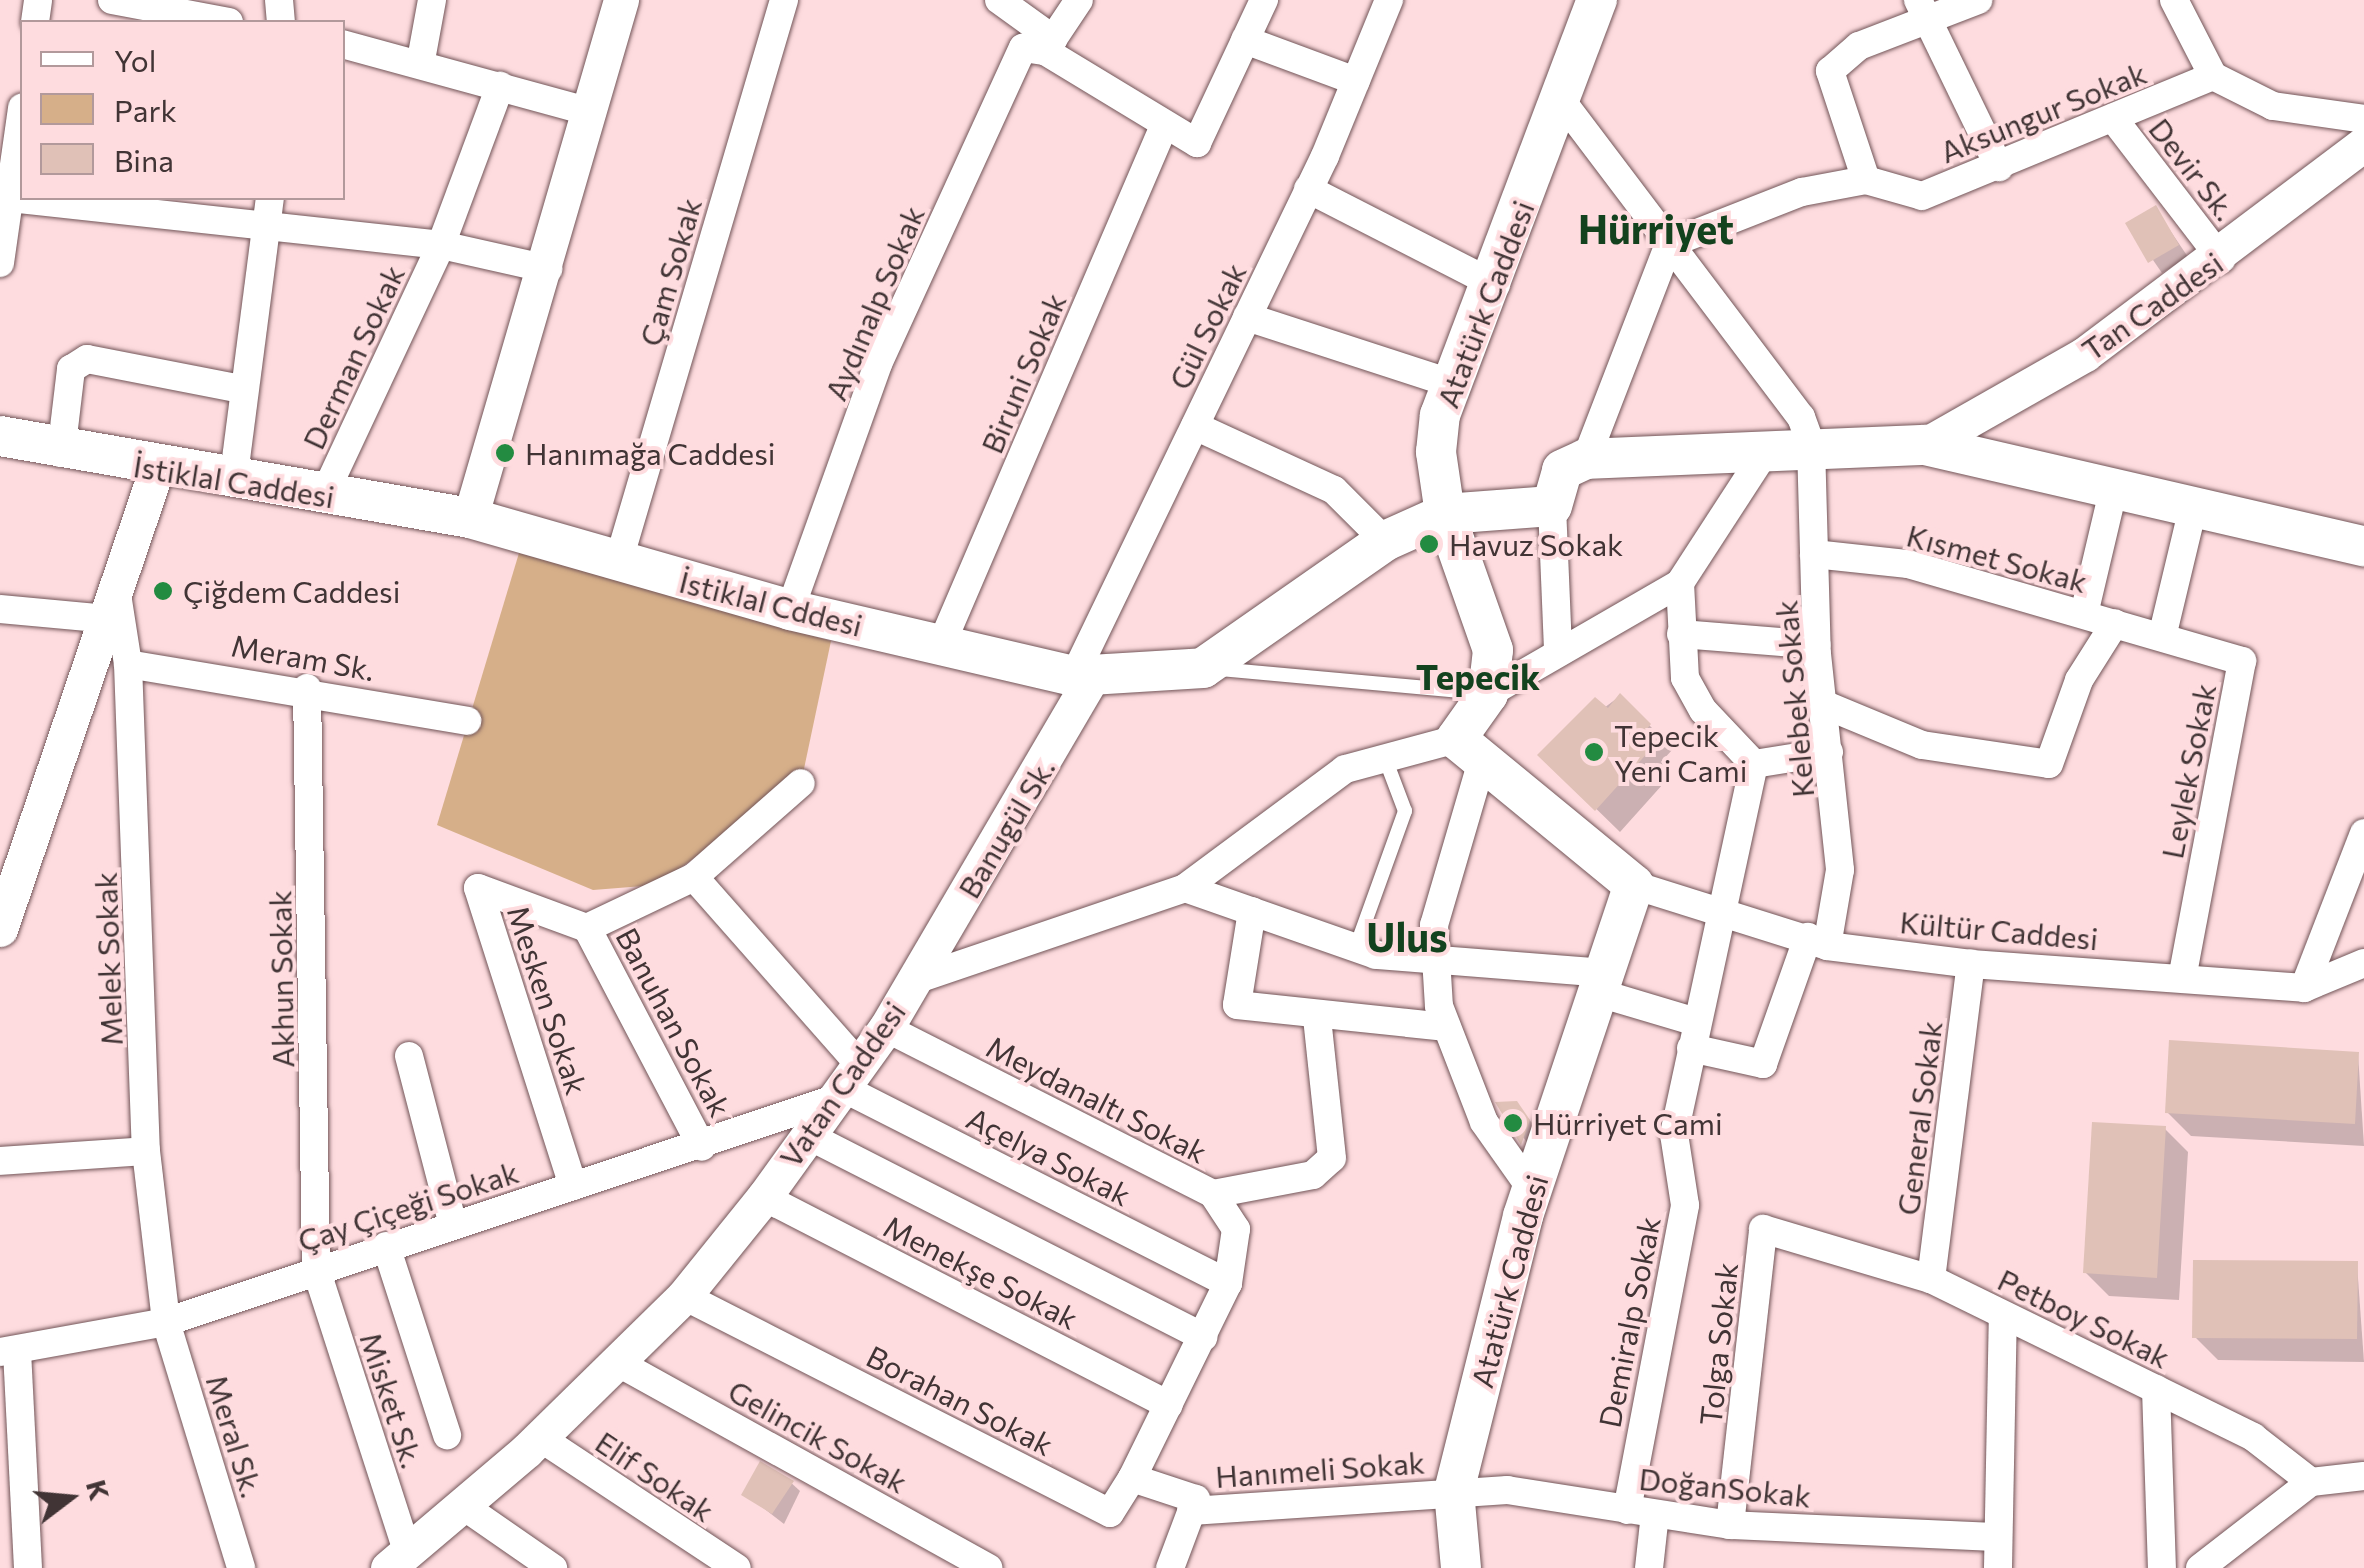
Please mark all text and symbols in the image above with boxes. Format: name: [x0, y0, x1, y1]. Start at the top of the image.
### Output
legend: [20, 20, 345, 200]
text: Yol: [114, 41, 156, 78]
street label: Aksungur Sokak: [1935, 54, 2151, 170]
text: Park: [114, 91, 177, 128]
street label: Devir Sk.: [2142, 111, 2244, 227]
text: Bina: [114, 141, 174, 178]
street label: Çam Sokak: [632, 194, 708, 350]
street label: Atatürk Caddesi: [1429, 196, 1541, 412]
street label: Aydınalp Sokak: [817, 200, 931, 406]
district label: Hürriyet: [1578, 204, 1734, 252]
street label: Tan Caddesi: [2075, 244, 2229, 368]
street label: Gül Sokak: [1161, 257, 1253, 395]
street label: Derman Sokak: [295, 259, 411, 455]
street label: Biruni Sokak: [973, 288, 1073, 458]
place label: Hanımağa Caddesi: [525, 435, 775, 471]
marker: Hanımağa Caddesi: [494, 442, 516, 464]
street label: İstiklal Caddesi: [131, 447, 337, 515]
street label: Kısmet Sokak: [1903, 517, 2091, 599]
place label: Havuz Sokak: [1449, 526, 1623, 562]
marker: Havuz Sokak: [1418, 533, 1440, 555]
street label: İstiklal Cddesi: [676, 563, 866, 643]
place label: Çiğdem Caddesi: [183, 573, 400, 609]
marker: Çiğdem Caddesi: [152, 580, 174, 602]
street label: Kelebek Sokak: [1767, 599, 1821, 799]
street label: Meram Sk.: [229, 627, 377, 687]
district label: Tepecik: [1416, 655, 1540, 697]
street label: Leylek Sokak: [2153, 681, 2223, 861]
place label: Tepecik Yeni Cami: [1614, 717, 1747, 788]
marker: Tepecik Yeni Cami: [1583, 741, 1605, 763]
street label: Banugül Sk.: [950, 752, 1062, 904]
street label: Melek Sokak: [87, 872, 129, 1046]
street label: Akhun Sokak: [261, 890, 301, 1068]
street label: Mesken Sokak: [501, 901, 595, 1099]
street label: Kültür Caddesi: [1898, 903, 2100, 957]
district label: Ulus: [1366, 912, 1448, 960]
street label: Banuhan Sokak: [609, 921, 739, 1123]
street label: Vatan Caddesi: [772, 994, 912, 1174]
street label: General Sokak: [1889, 1019, 1949, 1217]
street label: Meydanaltı Sokak: [981, 1028, 1213, 1170]
street label: Açelya Sokak: [961, 1099, 1137, 1213]
place label: Hürriyet Cami: [1533, 1105, 1723, 1141]
marker: Hürriyet Cami: [1502, 1112, 1524, 1134]
street label: Çay Çiçeği Sokak: [293, 1153, 523, 1259]
street label: Atatürk Caddesi: [1463, 1171, 1555, 1391]
street label: Menekşe Sokak: [878, 1208, 1084, 1336]
street label: Demiralp Sokak: [1591, 1214, 1667, 1430]
street label: Tolga Sokak: [1692, 1261, 1744, 1427]
street label: Petboy Sokak: [1992, 1261, 2176, 1375]
street label: Misket Sk.: [353, 1328, 431, 1472]
street label: Borahan Sokak: [861, 1338, 1059, 1462]
street label: Meral Sk.: [199, 1370, 271, 1502]
street label: Gelincik Sokak: [722, 1372, 914, 1500]
street label: Elif Sokak: [589, 1423, 721, 1529]
street label: Hanımeli Sokak: [1214, 1444, 1426, 1494]
north arrow: [20, 1448, 120, 1548]
street label: DoğanSokak: [1637, 1460, 1813, 1514]
text: K: [80, 1476, 118, 1504]

